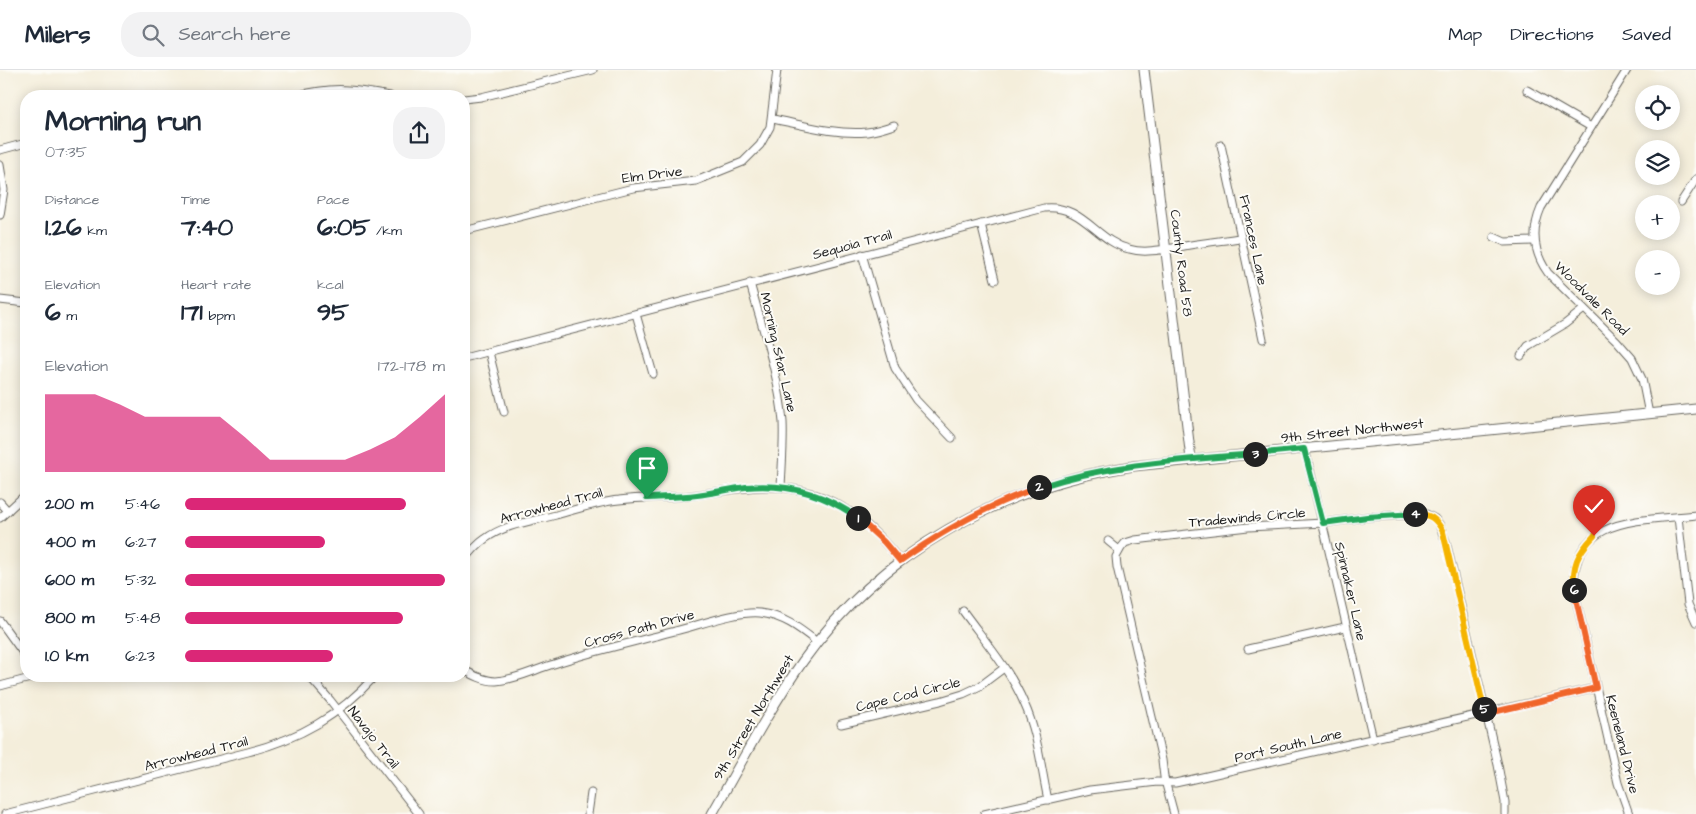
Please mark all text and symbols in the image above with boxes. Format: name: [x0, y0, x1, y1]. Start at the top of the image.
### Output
search box: [121, 12, 471, 57]
text: Milers: [25, 18, 91, 52]
icon: search: [139, 21, 167, 49]
text: Search here: [179, 21, 291, 48]
text: Map: [1448, 22, 1482, 47]
text: Directions: [1510, 22, 1594, 47]
text: Saved: [1622, 22, 1671, 47]
map controls: [1635, 85, 1680, 295]
button: locate: [1635, 85, 1680, 130]
text: Morning run: [45, 102, 201, 141]
button: share: [393, 107, 445, 159]
button: layers: [1635, 140, 1680, 185]
text: 07:35: [45, 141, 87, 163]
street label: Elm Drive: [621, 161, 684, 189]
text: Distance: [45, 190, 99, 210]
text: Time: [181, 190, 210, 210]
text: Pace: [317, 190, 349, 210]
street label: Frances Lane: [1234, 193, 1272, 288]
button: +: [1635, 195, 1680, 240]
street label: County Road 58: [1165, 208, 1197, 318]
text: 1.26: [45, 210, 82, 245]
text: 7:40: [181, 210, 233, 245]
text: 6:05: [317, 210, 370, 245]
text: km: [82, 221, 107, 241]
text: /km: [370, 221, 402, 241]
street label: Sequoia Trail: [810, 225, 894, 265]
button: −: [1635, 250, 1680, 295]
street label: Woodvale Road: [1550, 257, 1633, 340]
text: Elevation: [45, 275, 100, 295]
text: Heart rate: [181, 275, 251, 295]
text: kcal: [317, 275, 344, 295]
street label: Morning Star Lane: [754, 290, 802, 415]
text: 6: [45, 295, 61, 330]
text: 171: [181, 295, 203, 330]
text: 95: [317, 295, 349, 330]
text: m: [61, 306, 77, 326]
text: bpm: [203, 306, 235, 326]
text: Elevation: [45, 355, 108, 377]
text: 172–178 m: [378, 355, 445, 377]
street label: 9th Street Northwest: [1280, 414, 1425, 448]
pin: 3: [1242, 442, 1268, 466]
text: 3: [1252, 444, 1259, 464]
pin: [626, 447, 668, 498]
icon: arrive: [633, 454, 661, 482]
pin: 2: [1026, 474, 1052, 500]
text: 2: [1035, 477, 1044, 497]
street label: Arrowhead Trail: [498, 483, 605, 529]
pin: [1573, 485, 1615, 536]
icon: check: [1580, 492, 1608, 520]
text: 200 m: [45, 493, 93, 515]
text: 5:46: [125, 493, 160, 515]
pin: 4: [1402, 502, 1428, 526]
street label: Tradewinds Circle: [1188, 503, 1307, 533]
text: 4: [1411, 504, 1420, 524]
pin: 1: [846, 506, 870, 530]
text: 1: [858, 508, 859, 528]
text: 400 m: [45, 531, 95, 553]
text: 6:27: [125, 531, 157, 553]
street label: Spinnaker Lane: [1329, 540, 1371, 643]
text: 600 m: [45, 569, 94, 591]
text: 5:32: [125, 569, 156, 591]
pin: 6: [1562, 578, 1586, 602]
text: 6: [1570, 580, 1579, 600]
street label: Cross Path Drive: [582, 605, 697, 653]
text: 800 m: [45, 607, 94, 629]
text: 5:48: [125, 607, 160, 629]
text: 1.0 km: [45, 645, 88, 667]
text: 6:23: [125, 645, 155, 667]
street label: 9th Street Northwest: [708, 651, 800, 784]
street label: Cape Cod Circle: [854, 672, 963, 718]
street label: Keeneland Drive: [1600, 693, 1644, 796]
pin: 5: [1472, 696, 1496, 722]
text: 5: [1480, 699, 1489, 719]
street label: Navajo Trail: [343, 702, 404, 773]
street label: Port South Lane: [1233, 724, 1344, 768]
street label: Arrowhead Trail: [142, 731, 250, 776]

